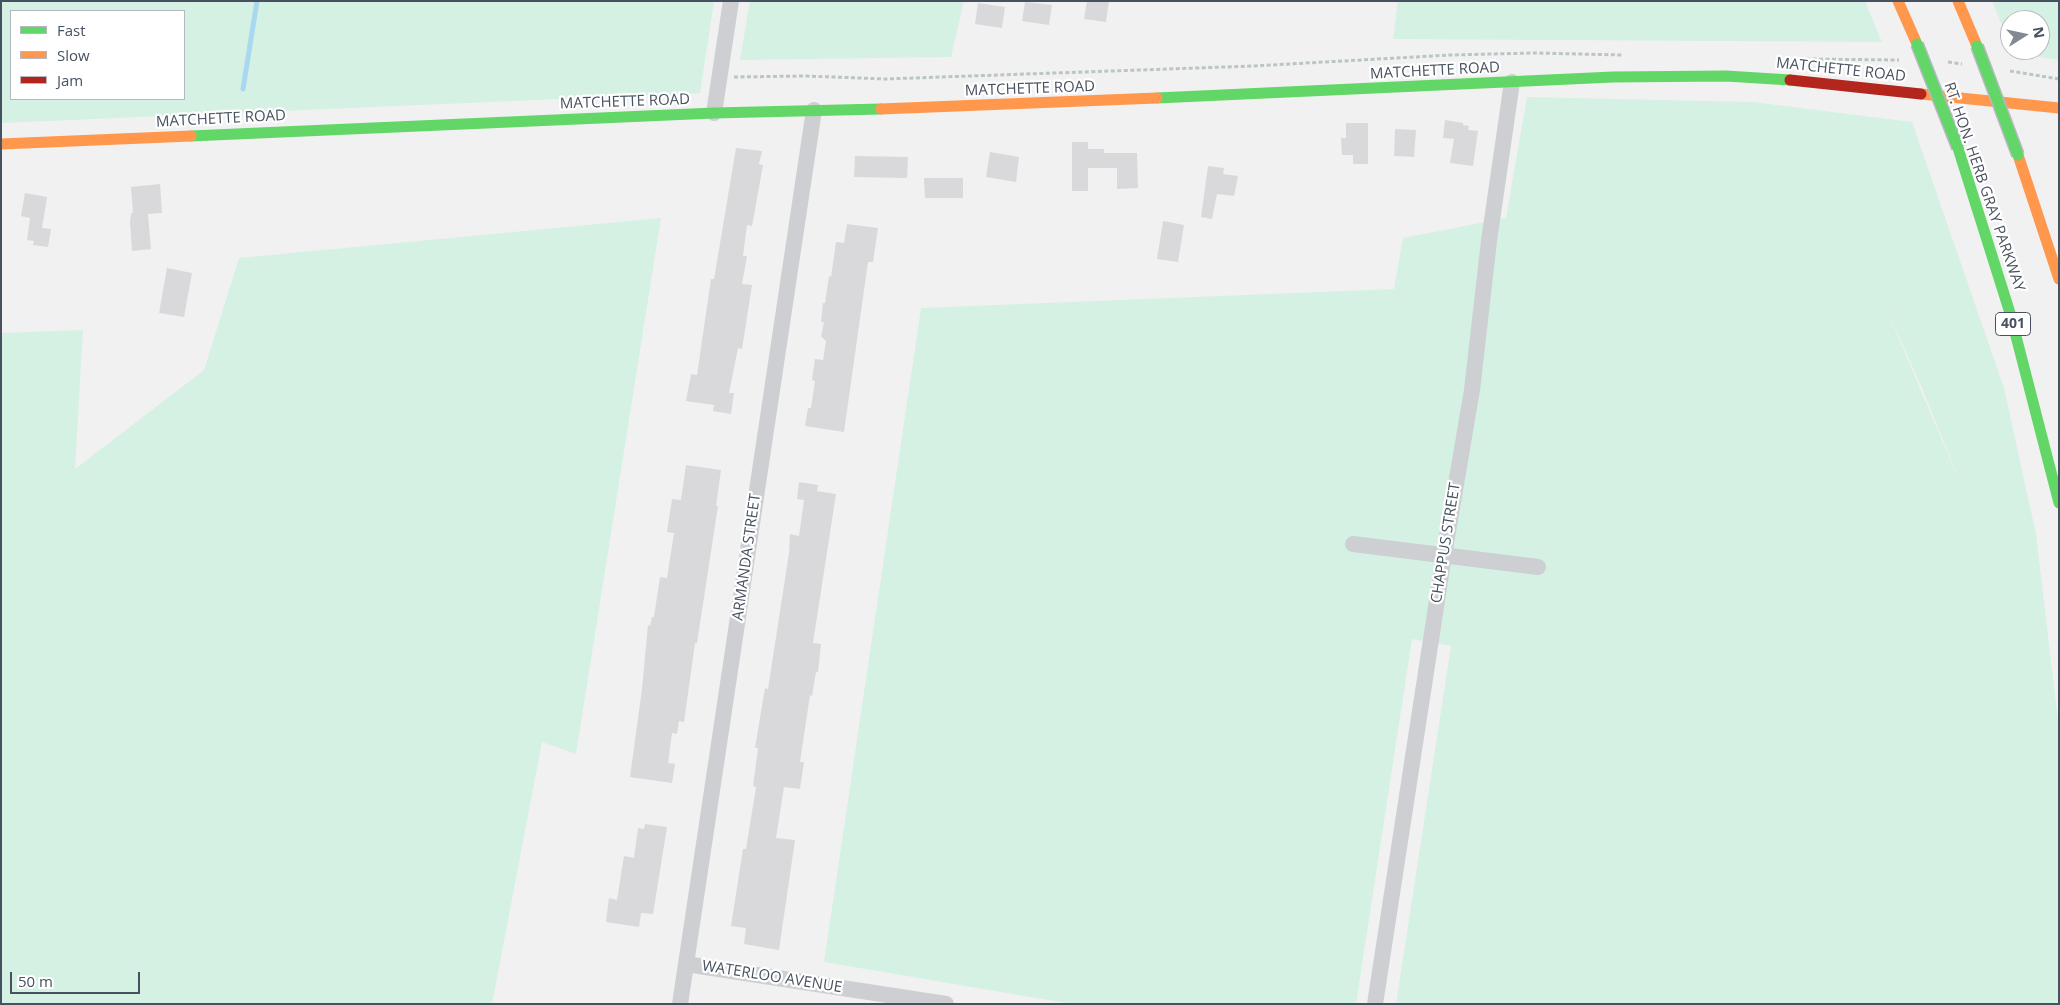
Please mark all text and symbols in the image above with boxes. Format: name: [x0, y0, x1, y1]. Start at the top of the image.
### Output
legend: [10, 10, 185, 100]
north arrow: [2000, 10, 2050, 60]
text: Fast: [57, 20, 86, 40]
text: N: [2029, 25, 2050, 40]
text: Slow: [57, 45, 90, 65]
street label: MATCHETTE ROAD: [1775, 54, 1907, 86]
street label: MATCHETTE ROAD: [1370, 59, 1500, 83]
text: Jam: [57, 70, 83, 90]
street label: MATCHETTE ROAD: [965, 78, 1095, 100]
street label: RT. HON. HERB GRAY PARKWAY: [1940, 80, 2028, 294]
street label: MATCHETTE ROAD: [560, 91, 690, 113]
street label: MATCHETTE ROAD: [156, 107, 286, 131]
road number: 401: [1996, 312, 2030, 336]
street label: CHAPPUS STREET: [1428, 481, 1464, 605]
street label: ARMANDA STREET: [729, 492, 765, 622]
street label: WATERLOO AVENUE: [701, 957, 843, 997]
scale bar: [12, 962, 142, 994]
text: 50 m: [18, 971, 53, 991]

